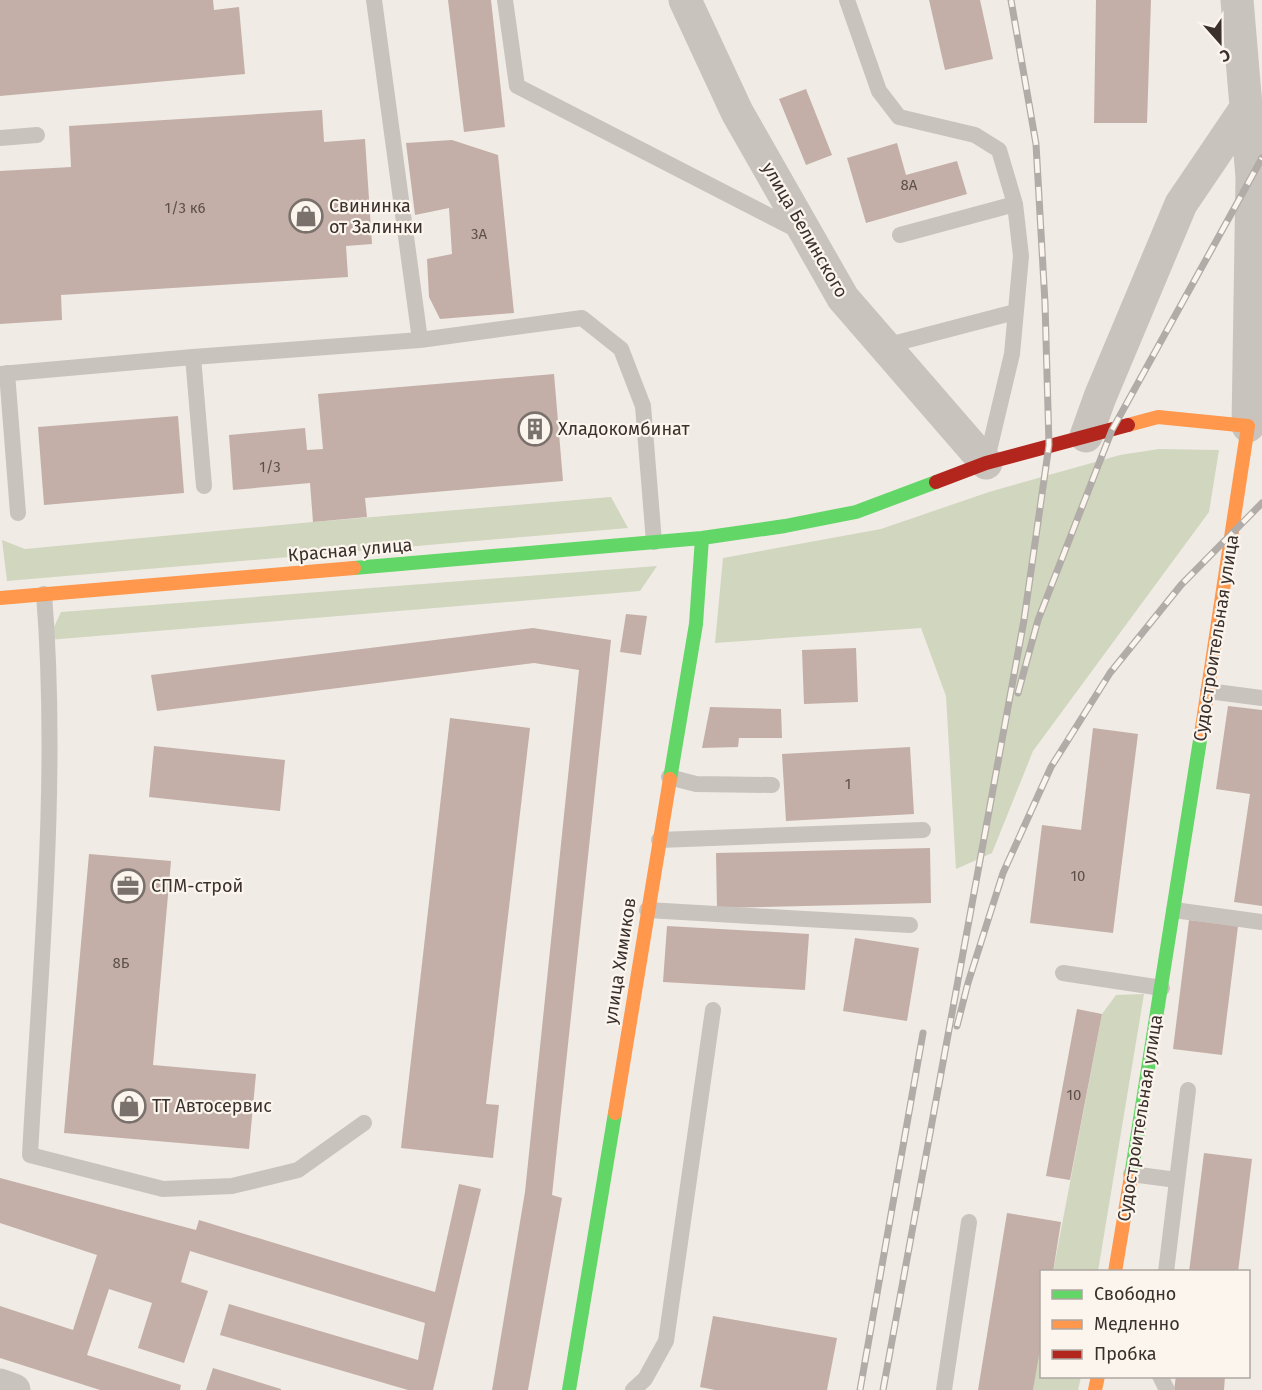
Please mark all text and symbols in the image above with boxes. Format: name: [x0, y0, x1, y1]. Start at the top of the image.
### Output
north arrow: [1190, 12, 1250, 72]
text: С: [1217, 45, 1233, 66]
street label: улица Белинского: [757, 158, 853, 302]
house number: 8А: [901, 176, 918, 194]
place label: Свининка от Залинки: [329, 195, 423, 238]
shop icon: Свининка от Залинки: [288, 198, 324, 234]
house number: 1/3 к6: [165, 199, 205, 217]
house number: 3А: [471, 225, 487, 243]
building icon: Хладокомбинат: [517, 411, 553, 447]
place label: Хладокомбинат: [558, 418, 690, 440]
house number: 1/3: [259, 458, 281, 476]
street label: Судостроительная улица: [1189, 533, 1243, 743]
street label: Красная улица: [287, 534, 413, 566]
house number: 1: [845, 775, 851, 793]
house number: 10: [1071, 867, 1085, 885]
office icon: СПМ-строй: [110, 868, 146, 904]
place label: СПМ-строй: [151, 875, 243, 897]
street label: улица Химиков: [599, 896, 641, 1026]
house number: 8Б: [113, 954, 130, 972]
street label: Судостроительная улица: [1113, 1013, 1167, 1223]
house number: 10: [1067, 1086, 1081, 1104]
shop icon: ТТ Автосервис: [111, 1088, 147, 1124]
place label: ТТ Автосервис: [152, 1095, 272, 1117]
legend: [1040, 1270, 1250, 1378]
text: Свободно: [1094, 1283, 1176, 1305]
text: Медленно: [1094, 1313, 1180, 1335]
text: Пробка: [1094, 1343, 1157, 1365]

